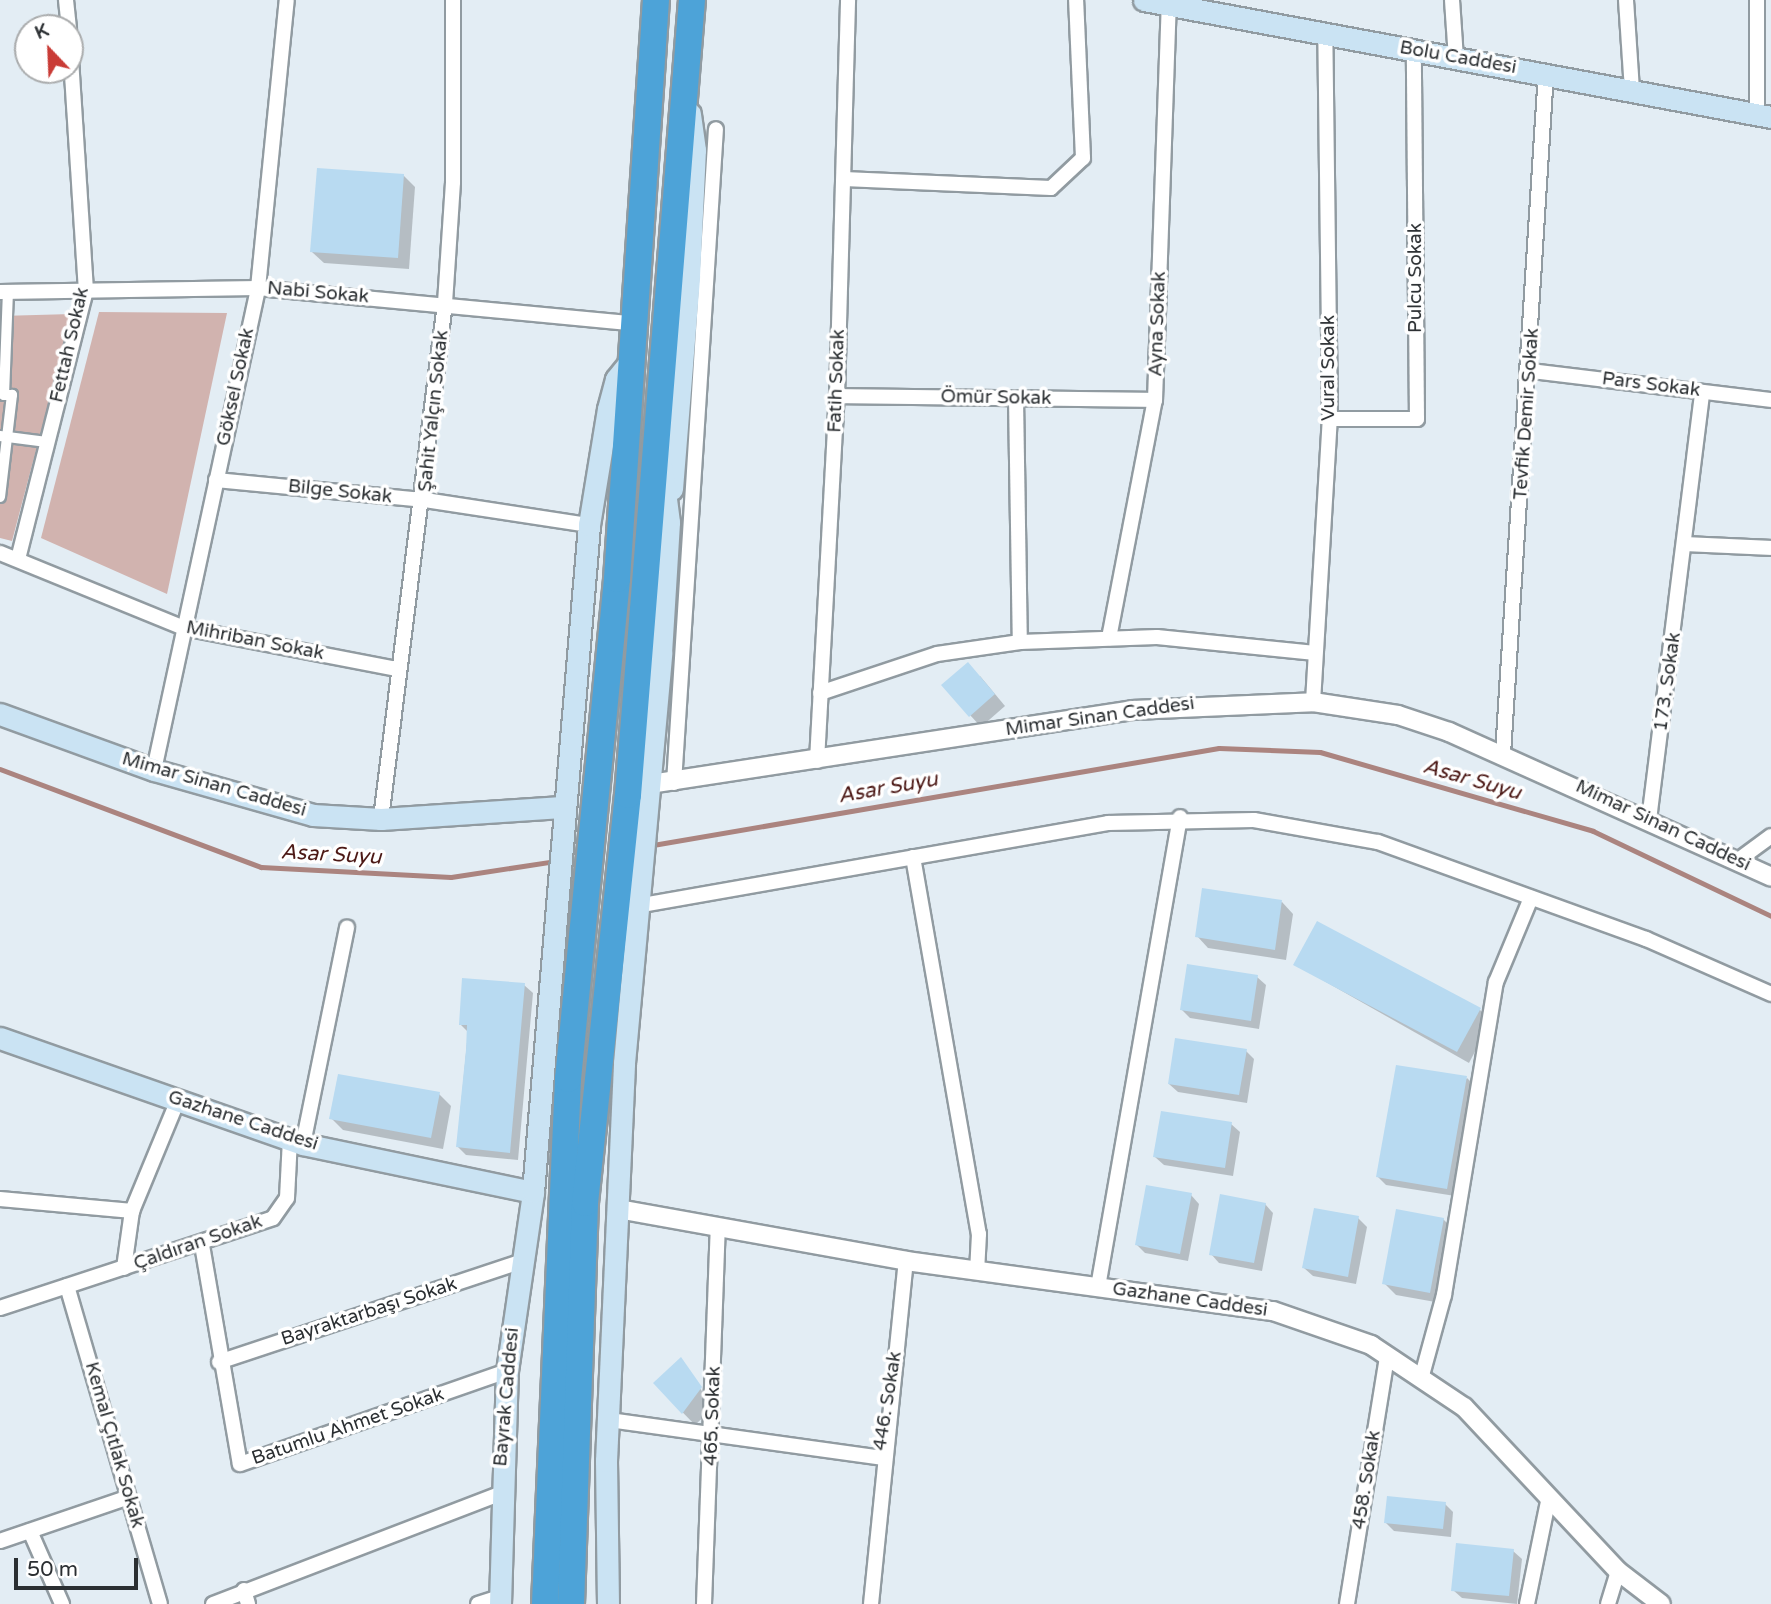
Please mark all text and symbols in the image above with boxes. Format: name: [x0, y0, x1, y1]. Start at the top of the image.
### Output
north arrow: [14, 14, 84, 84]
text: K: [31, 19, 52, 44]
street label: Bolu Caddesi: [1398, 36, 1518, 80]
street label: Pulcu Sokak: [1405, 223, 1427, 333]
street label: Ayna Sokak: [1145, 271, 1171, 377]
street label: Nabi Sokak: [266, 277, 370, 309]
street label: Fettah Sokak: [46, 285, 94, 405]
street label: Vural Sokak: [1318, 315, 1340, 421]
street label: Göksel Sokak: [212, 326, 260, 448]
street label: Tevfik Demir Sokak: [1510, 327, 1544, 501]
street label: Şahit Yalçın Sokak: [414, 329, 454, 493]
street label: Fatih Sokak: [824, 329, 850, 433]
street label: Pars Sokak: [1601, 368, 1701, 402]
street label: Ömür Sokak: [940, 386, 1052, 410]
street label: Bilge Sokak: [287, 475, 393, 509]
street label: Mihriban Sokak: [184, 616, 326, 666]
street label: 173. Sokak: [1650, 631, 1686, 733]
street label: Mimar Sinan Caddesi: [1004, 692, 1196, 742]
street label: Mimar Sinan Caddesi: [119, 748, 309, 822]
water label: Asar Suyu: [1420, 754, 1524, 806]
water label: Asar Suyu: [836, 767, 940, 809]
street label: Mimar Sinan Caddesi: [1572, 775, 1754, 877]
water label: Asar Suyu: [280, 840, 382, 870]
street label: Gazhane Caddesi: [165, 1086, 321, 1156]
street label: Çaldıran Sokak: [131, 1210, 265, 1276]
street label: Bayraktarbaşı Sokak: [278, 1273, 460, 1351]
street label: Gazhane Caddesi: [1111, 1278, 1269, 1322]
street label: Bayrak Caddesi: [490, 1326, 524, 1468]
street label: 446. Sokak: [869, 1350, 907, 1452]
street label: Kemal Çıtlak Sokak: [79, 1359, 149, 1531]
street label: 465. Sokak: [700, 1366, 726, 1466]
street label: Batumlu Ahmet Sokak: [249, 1383, 447, 1471]
street label: 458. Sokak: [1348, 1429, 1386, 1531]
scale bar: [18, 1544, 142, 1588]
text: 50 m: [27, 1557, 78, 1582]

